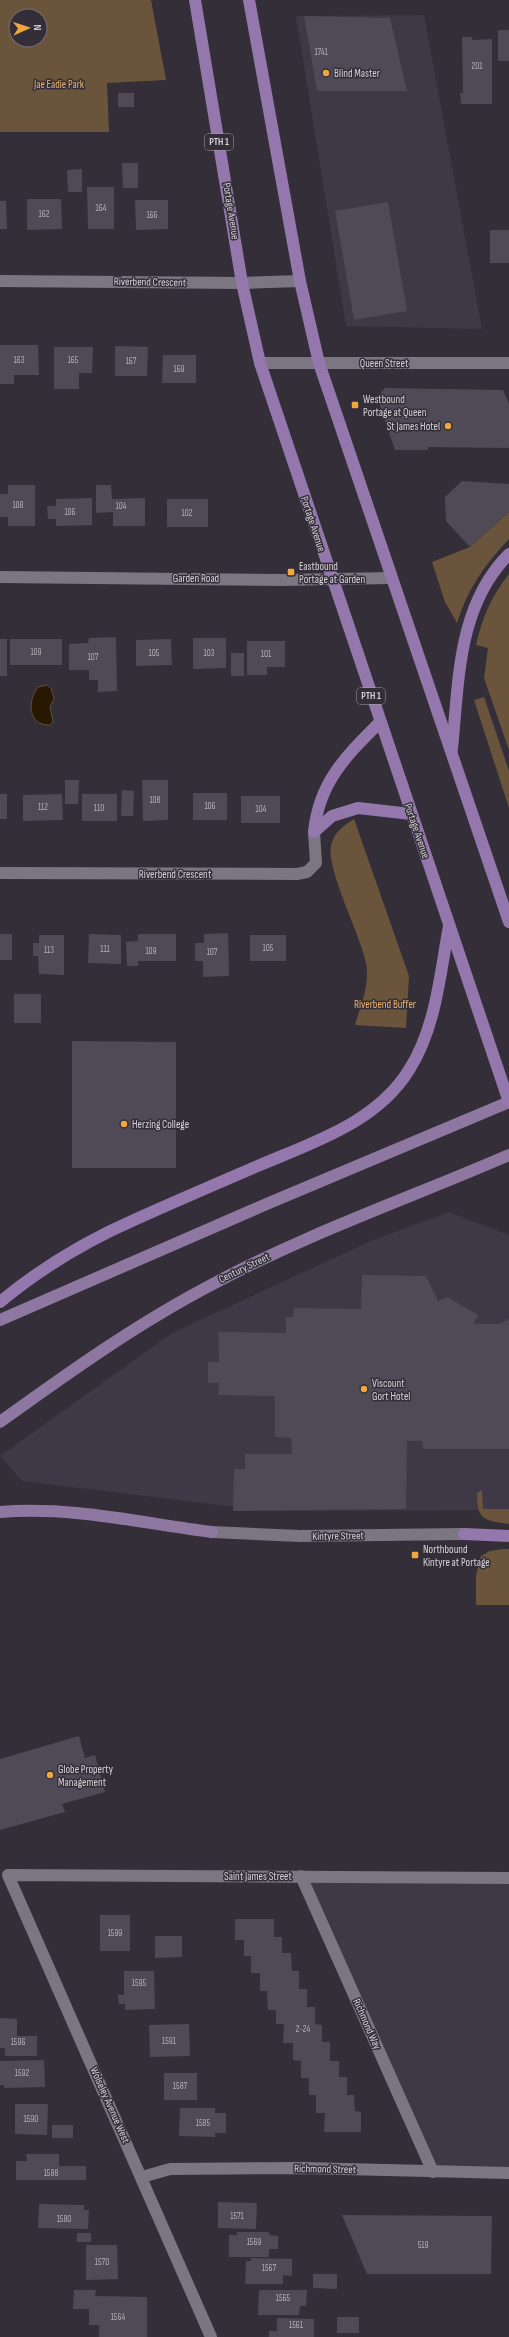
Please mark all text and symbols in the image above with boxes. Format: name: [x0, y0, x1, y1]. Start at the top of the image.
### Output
north arrow: [8, 8, 48, 48]
text: N: [31, 24, 44, 31]
house number: 1741: [314, 47, 328, 58]
house number: 201: [472, 61, 483, 72]
place label: Blind Master: [334, 67, 380, 80]
marker: Blind Master: [321, 68, 331, 78]
park label: Jae Eadie Park: [33, 78, 85, 91]
road number: PTH 1: [205, 134, 233, 150]
street label: Portage Avenue: [220, 182, 242, 240]
house number: 164: [95, 203, 107, 214]
house number: 162: [39, 209, 50, 220]
house number: 166: [146, 210, 158, 221]
street label: Riverbend Crescent: [114, 275, 187, 289]
house number: 163: [14, 355, 25, 366]
house number: 165: [68, 355, 79, 366]
house number: 167: [126, 356, 137, 367]
street label: Queen Street: [360, 357, 409, 370]
house number: 169: [173, 364, 185, 375]
place label: Westbound Portage at Queen: [363, 393, 427, 419]
marker: Westbound Portage at Queen: [350, 400, 360, 410]
place label: St James Hotel: [387, 420, 440, 433]
marker: St James Hotel: [443, 421, 453, 431]
street label: Portage Avenue: [298, 495, 328, 553]
house number: 108: [12, 500, 24, 511]
house number: 104: [116, 501, 127, 512]
house number: 106: [64, 507, 76, 518]
house number: 102: [182, 508, 193, 519]
place label: Eastbound Portage at Garden: [299, 560, 366, 586]
marker: Eastbound Portage at Garden: [286, 567, 296, 577]
street label: Garden Road: [173, 572, 220, 585]
house number: 109: [30, 647, 42, 658]
house number: 105: [149, 648, 160, 659]
house number: 103: [204, 648, 215, 659]
house number: 101: [261, 649, 272, 660]
house number: 107: [88, 652, 99, 663]
road number: PTH 1: [357, 688, 385, 704]
house number: 108: [149, 795, 161, 806]
house number: 106: [204, 801, 216, 812]
house number: 112: [38, 802, 48, 813]
street label: Portage Avenue: [402, 802, 432, 860]
house number: 110: [94, 803, 104, 814]
house number: 104: [256, 804, 267, 815]
street label: Riverbend Crescent: [139, 868, 212, 881]
house number: 105: [263, 943, 274, 954]
house number: 111: [100, 944, 111, 955]
house number: 113: [44, 945, 54, 956]
house number: 109: [145, 946, 157, 957]
house number: 107: [207, 947, 218, 958]
park label: Riverbend Buffer: [354, 998, 416, 1011]
place label: Herzing College: [132, 1118, 189, 1131]
marker: Herzing College: [119, 1119, 129, 1129]
street label: Century Street: [216, 1250, 272, 1286]
place label: Viscount Gort Hotel: [372, 1377, 410, 1403]
marker: Viscount Gort Hotel: [359, 1384, 369, 1394]
street label: Kintyre Street: [312, 1529, 365, 1543]
place label: Northbound Kintyre at Portage: [423, 1543, 490, 1569]
marker: Northbound Kintyre at Portage: [410, 1550, 420, 1560]
place label: Globe Property Management: [58, 1763, 114, 1789]
marker: Globe Property Management: [45, 1770, 55, 1780]
street label: Saint James Street: [224, 1870, 293, 1883]
house number: 1599: [108, 1928, 122, 1939]
house number: 1595: [132, 1978, 147, 1989]
street label: Richmond Way: [350, 1997, 384, 2052]
house number: 2-24: [296, 2024, 310, 2035]
house number: 1591: [162, 2036, 177, 2047]
house number: 1596: [11, 2037, 25, 2048]
street label: Wolseley Avenue West: [87, 2065, 133, 2146]
house number: 1592: [15, 2068, 30, 2079]
house number: 1587: [173, 2081, 188, 2092]
house number: 1590: [24, 2114, 38, 2125]
house number: 1585: [196, 2118, 211, 2129]
street label: Richmond Street: [294, 2162, 357, 2176]
house number: 1588: [44, 2168, 58, 2179]
house number: 1571: [230, 2211, 245, 2222]
house number: 1580: [57, 2214, 71, 2225]
house number: 1569: [247, 2237, 261, 2248]
house number: 519: [418, 2240, 428, 2251]
house number: 1570: [95, 2257, 109, 2268]
house number: 1567: [262, 2263, 277, 2274]
house number: 1565: [276, 2293, 291, 2304]
house number: 1564: [111, 2312, 126, 2323]
house number: 1561: [289, 2320, 304, 2331]

